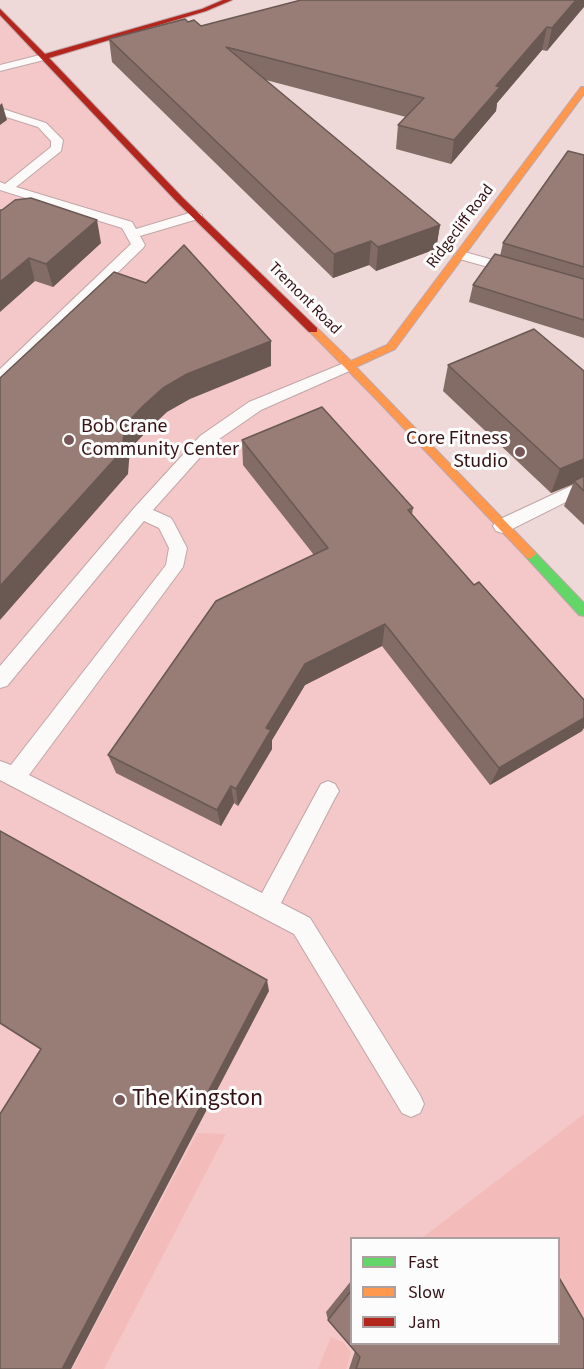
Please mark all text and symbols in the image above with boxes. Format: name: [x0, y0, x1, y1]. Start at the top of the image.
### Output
street label: Ridgecliff Road: [423, 181, 499, 273]
street label: Tremont Road: [264, 259, 344, 339]
place label: Bob Crane Community Center: [81, 416, 239, 463]
place label: Core Fitness Studio: [406, 428, 508, 475]
marker: Bob Crane Community Center: [62, 433, 76, 447]
marker: Core Fitness Studio: [513, 445, 527, 459]
place label: The Kingston: [132, 1086, 263, 1114]
marker: The Kingston: [113, 1093, 127, 1107]
legend: [350, 1237, 560, 1345]
text: Fast: [408, 1250, 439, 1275]
text: Slow: [408, 1280, 445, 1305]
text: Jam: [408, 1310, 441, 1335]

